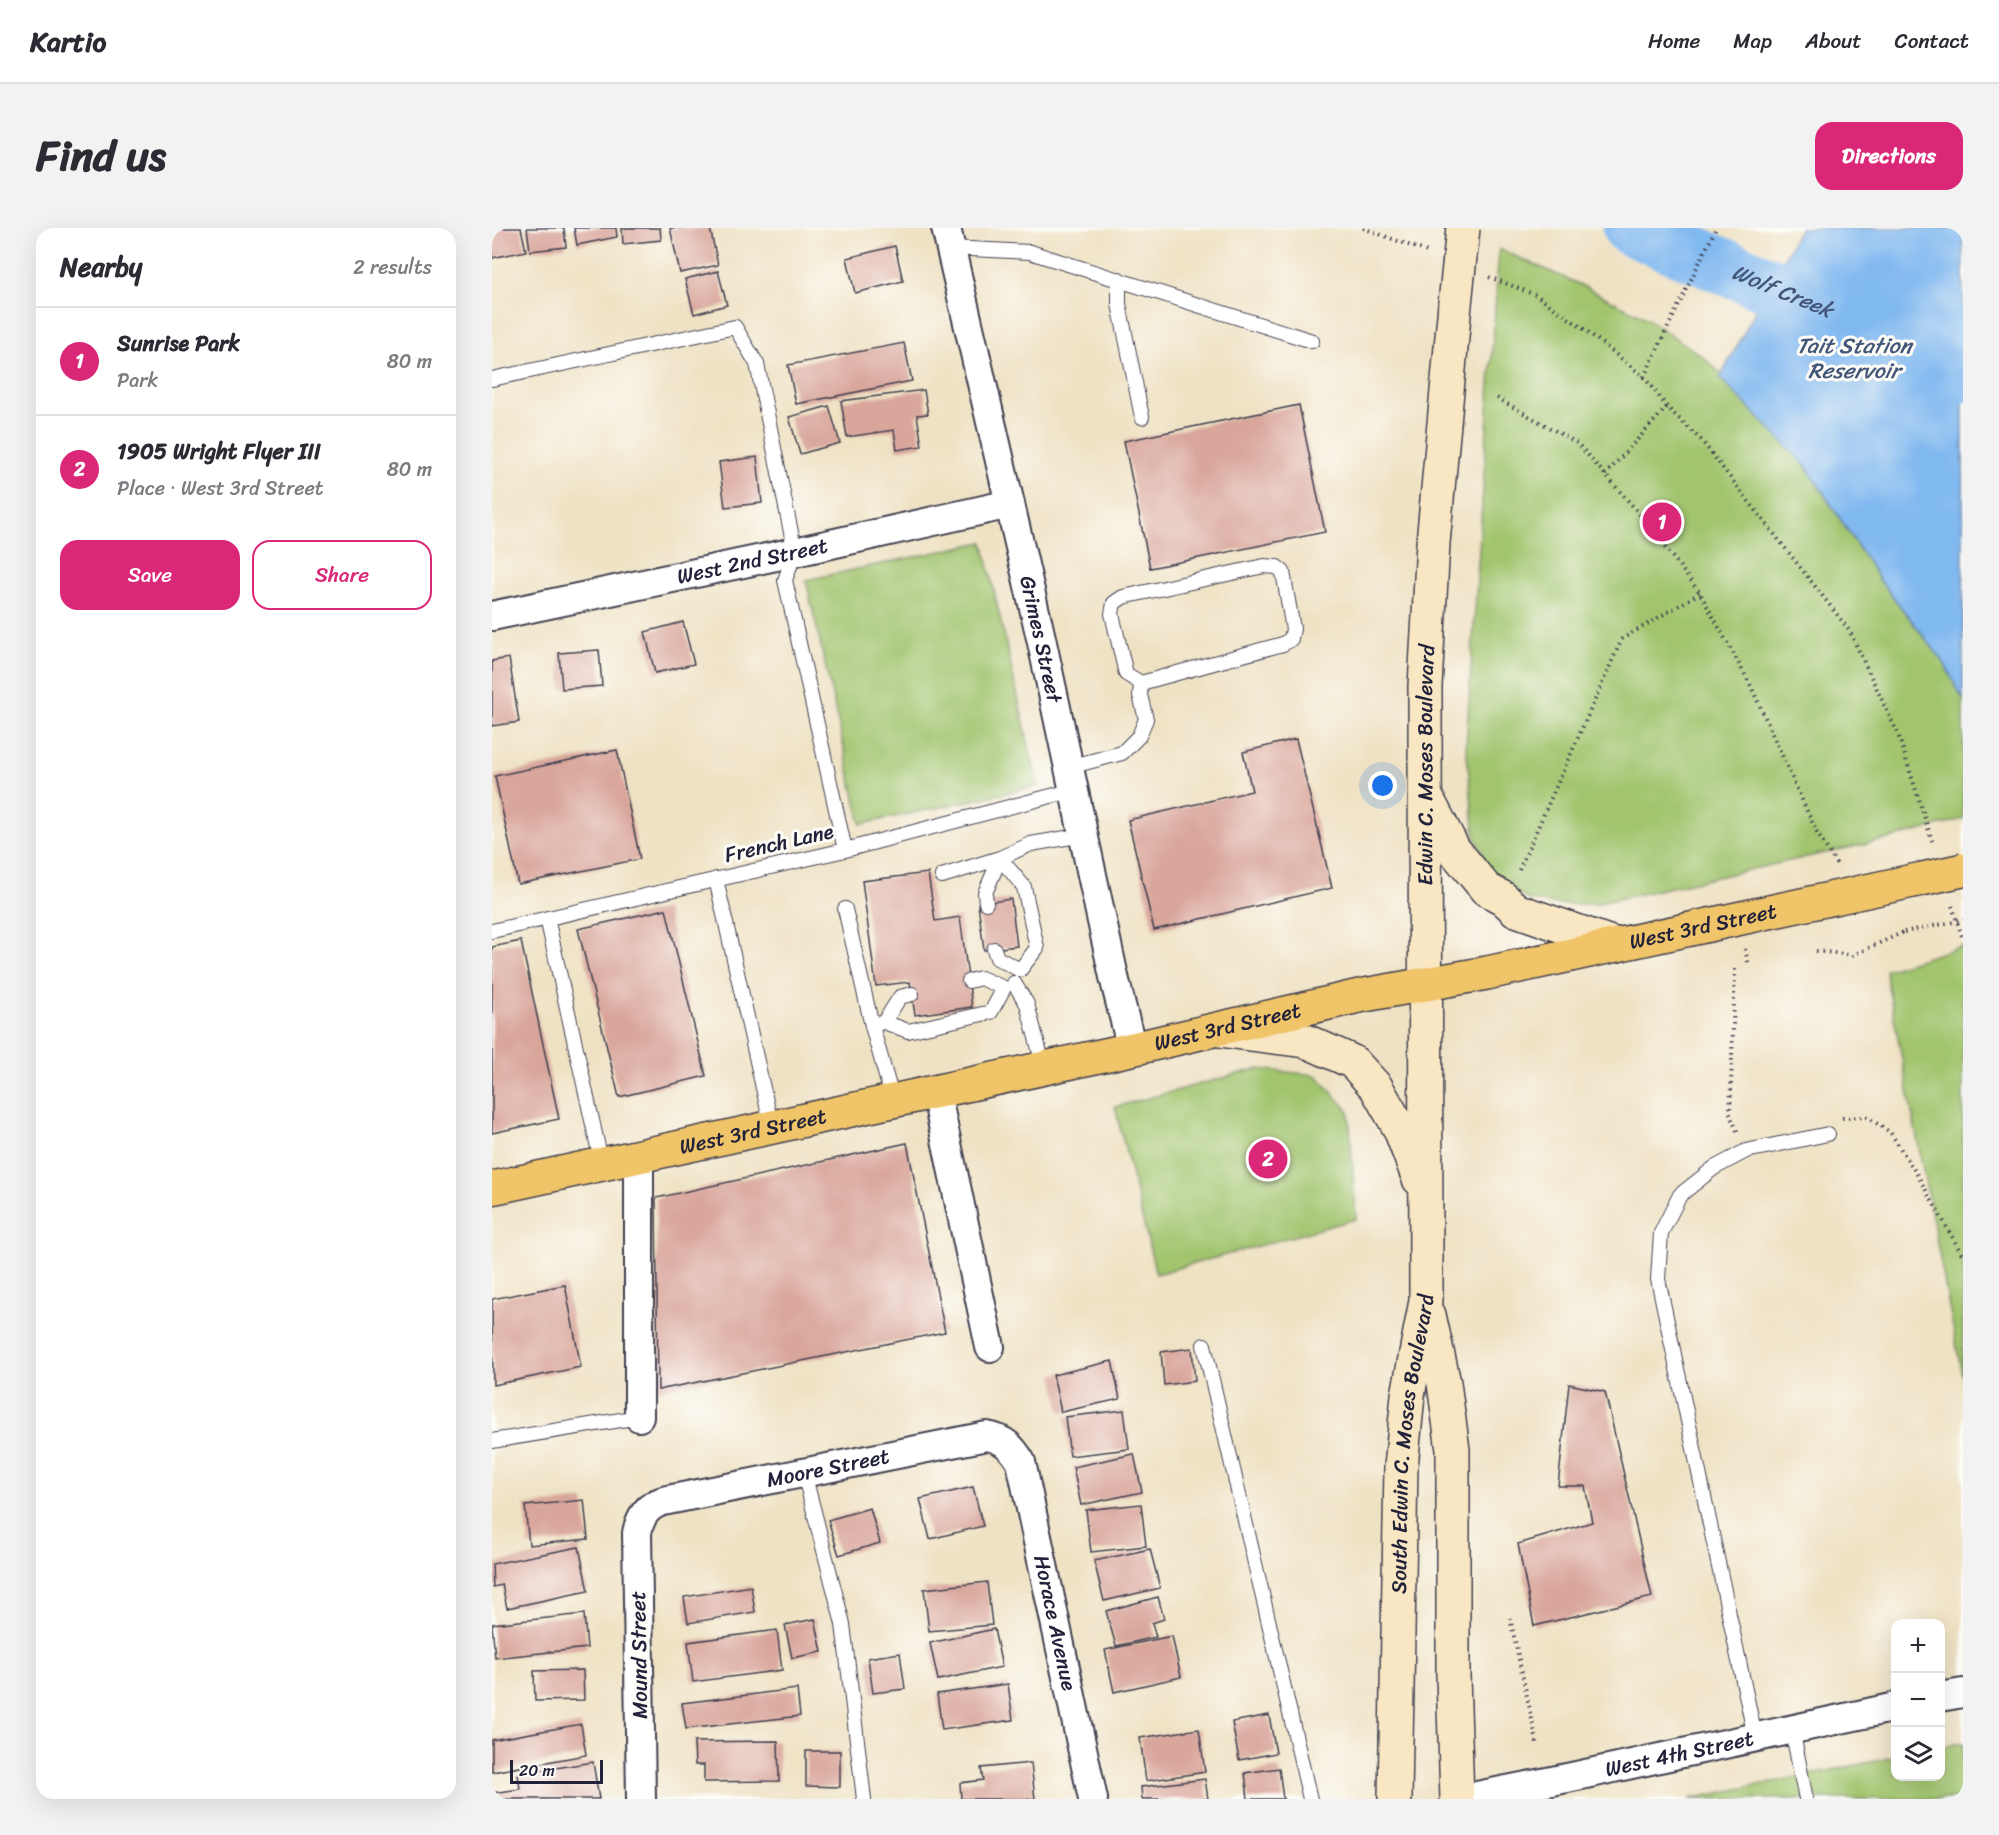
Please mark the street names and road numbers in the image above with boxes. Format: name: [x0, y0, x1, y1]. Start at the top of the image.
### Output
street label: West 2nd Street: [673, 526, 831, 595]
street label: Grimes Street: [1008, 572, 1074, 708]
street label: Edwin C. Moses Boulevard: [1406, 642, 1446, 886]
street label: French Lane: [721, 812, 837, 874]
street label: West 3rd Street: [1626, 892, 1780, 961]
street label: West 3rd Street: [1150, 991, 1305, 1062]
street label: West 3rd Street: [676, 1097, 830, 1166]
street label: South Edwin C. Moses Boulevard: [1380, 1292, 1445, 1594]
street label: Moore Street: [763, 1437, 893, 1499]
street label: Horace Avenue: [1022, 1551, 1088, 1694]
street label: Mound Street: [619, 1591, 659, 1719]
street label: West 4th Street: [1601, 1719, 1757, 1788]

